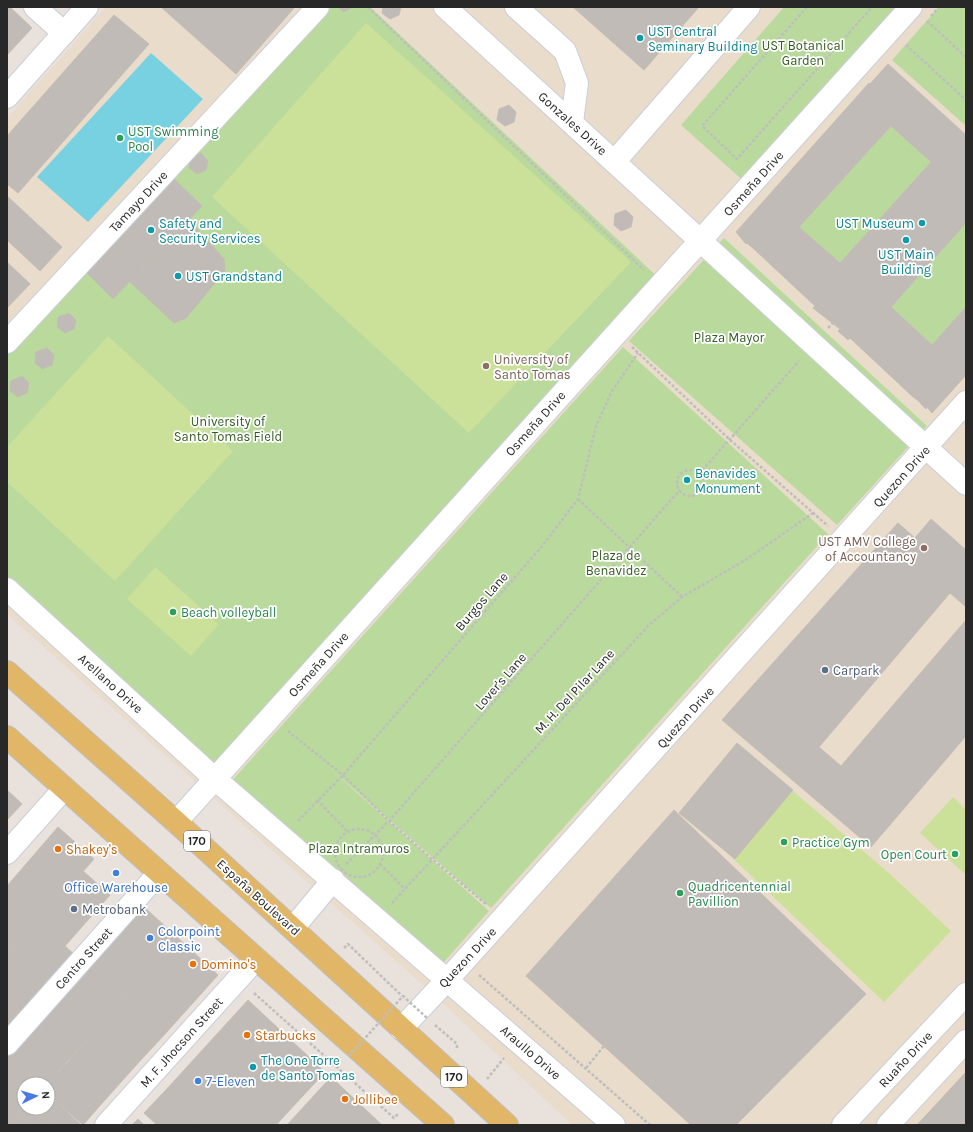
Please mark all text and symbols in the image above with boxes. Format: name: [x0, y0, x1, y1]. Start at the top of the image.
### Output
place label: UST Central Seminary Building: [648, 24, 758, 54]
marker: UST Central Seminary Building: [635, 33, 645, 43]
park label: UST Botanical Garden: [762, 38, 844, 68]
street label: Gonzales Drive: [535, 89, 610, 158]
place label: UST Swimming Pool: [128, 124, 219, 154]
marker: UST Swimming Pool: [115, 133, 125, 143]
street label: Osmeña Drive: [720, 147, 787, 219]
street label: Tamayo Drive: [106, 167, 171, 235]
place label: Safety and Security Services: [159, 216, 261, 246]
place label: UST Museum: [836, 216, 914, 231]
marker: UST Museum: [917, 218, 927, 228]
marker: Safety and Security Services: [146, 225, 156, 235]
marker: UST Main Building: [901, 235, 911, 245]
place label: UST Main Building: [878, 247, 934, 277]
place label: UST Grandstand: [186, 269, 282, 284]
marker: UST Grandstand: [173, 271, 183, 281]
park label: Plaza Mayor: [694, 330, 765, 345]
place label: University of Santo Tomas: [494, 352, 571, 382]
marker: University of Santo Tomas: [481, 361, 491, 371]
street label: Osmeña Drive: [502, 387, 569, 459]
park label: University of Santo Tomas Field: [174, 414, 282, 444]
street label: Quezon Drive: [870, 442, 933, 510]
place label: Benavides Monument: [695, 466, 761, 496]
marker: Benavides Monument: [682, 475, 692, 485]
place label: UST AMV College of Accountancy: [818, 534, 916, 564]
marker: UST AMV College of Accountancy: [919, 543, 929, 553]
park label: Plaza de Benavidez: [586, 548, 646, 578]
street label: Burgos Lane: [452, 569, 511, 634]
place label: Beach volleyball: [181, 605, 276, 620]
marker: Beach volleyball: [168, 607, 178, 617]
street label: Osmeña Drive: [285, 628, 352, 700]
street label: M. H. Del Pilar Lane: [531, 646, 618, 737]
street label: Arellano Drive: [75, 650, 146, 716]
street label: Lover's Lane: [472, 650, 529, 713]
place label: Carpark: [833, 663, 880, 678]
marker: Carpark: [820, 665, 830, 675]
street label: Quezon Drive: [654, 683, 717, 751]
road number: 170: [184, 831, 210, 851]
place label: Practice Gym: [792, 835, 870, 850]
marker: Practice Gym: [779, 837, 789, 847]
park label: Plaza Intramuros: [308, 841, 410, 856]
place label: Shakey's: [66, 842, 118, 857]
marker: Shakey's: [53, 844, 63, 854]
place label: Open Court: [881, 847, 947, 862]
marker: Open Court: [950, 849, 960, 859]
street label: España Boulevard: [214, 856, 303, 939]
marker: Office Warehouse: [111, 868, 121, 878]
place label: Quadricentennial Pavillion: [688, 879, 791, 909]
place label: Office Warehouse: [64, 880, 168, 895]
marker: Quadricentennial Pavillion: [675, 888, 685, 898]
place label: Metrobank: [82, 902, 146, 917]
marker: Metrobank: [69, 904, 79, 914]
street label: Centro Street: [52, 924, 115, 992]
place label: Colorpoint Classic: [158, 924, 220, 954]
street label: Quezon Drive: [435, 924, 500, 991]
marker: Colorpoint Classic: [145, 933, 155, 943]
place label: Domino's: [201, 957, 256, 972]
marker: Domino's: [188, 959, 198, 969]
street label: M. F. Jhocson Street: [137, 994, 226, 1090]
street label: Araullo Drive: [497, 1022, 564, 1083]
place label: Starbucks: [255, 1028, 316, 1043]
street label: Ruaño Drive: [876, 1028, 935, 1091]
marker: Starbucks: [242, 1030, 252, 1040]
place label: The One Torre de Santo Tomas: [261, 1053, 355, 1083]
marker: The One Torre de Santo Tomas: [248, 1062, 258, 1072]
road number: 170: [441, 1067, 467, 1087]
place label: 7-Eleven: [206, 1074, 255, 1089]
north arrow: [16, 1076, 56, 1116]
marker: 7-Eleven: [193, 1076, 203, 1086]
text: N: [39, 1091, 52, 1100]
place label: Jollibee: [353, 1092, 398, 1107]
marker: Jollibee: [340, 1094, 350, 1104]

